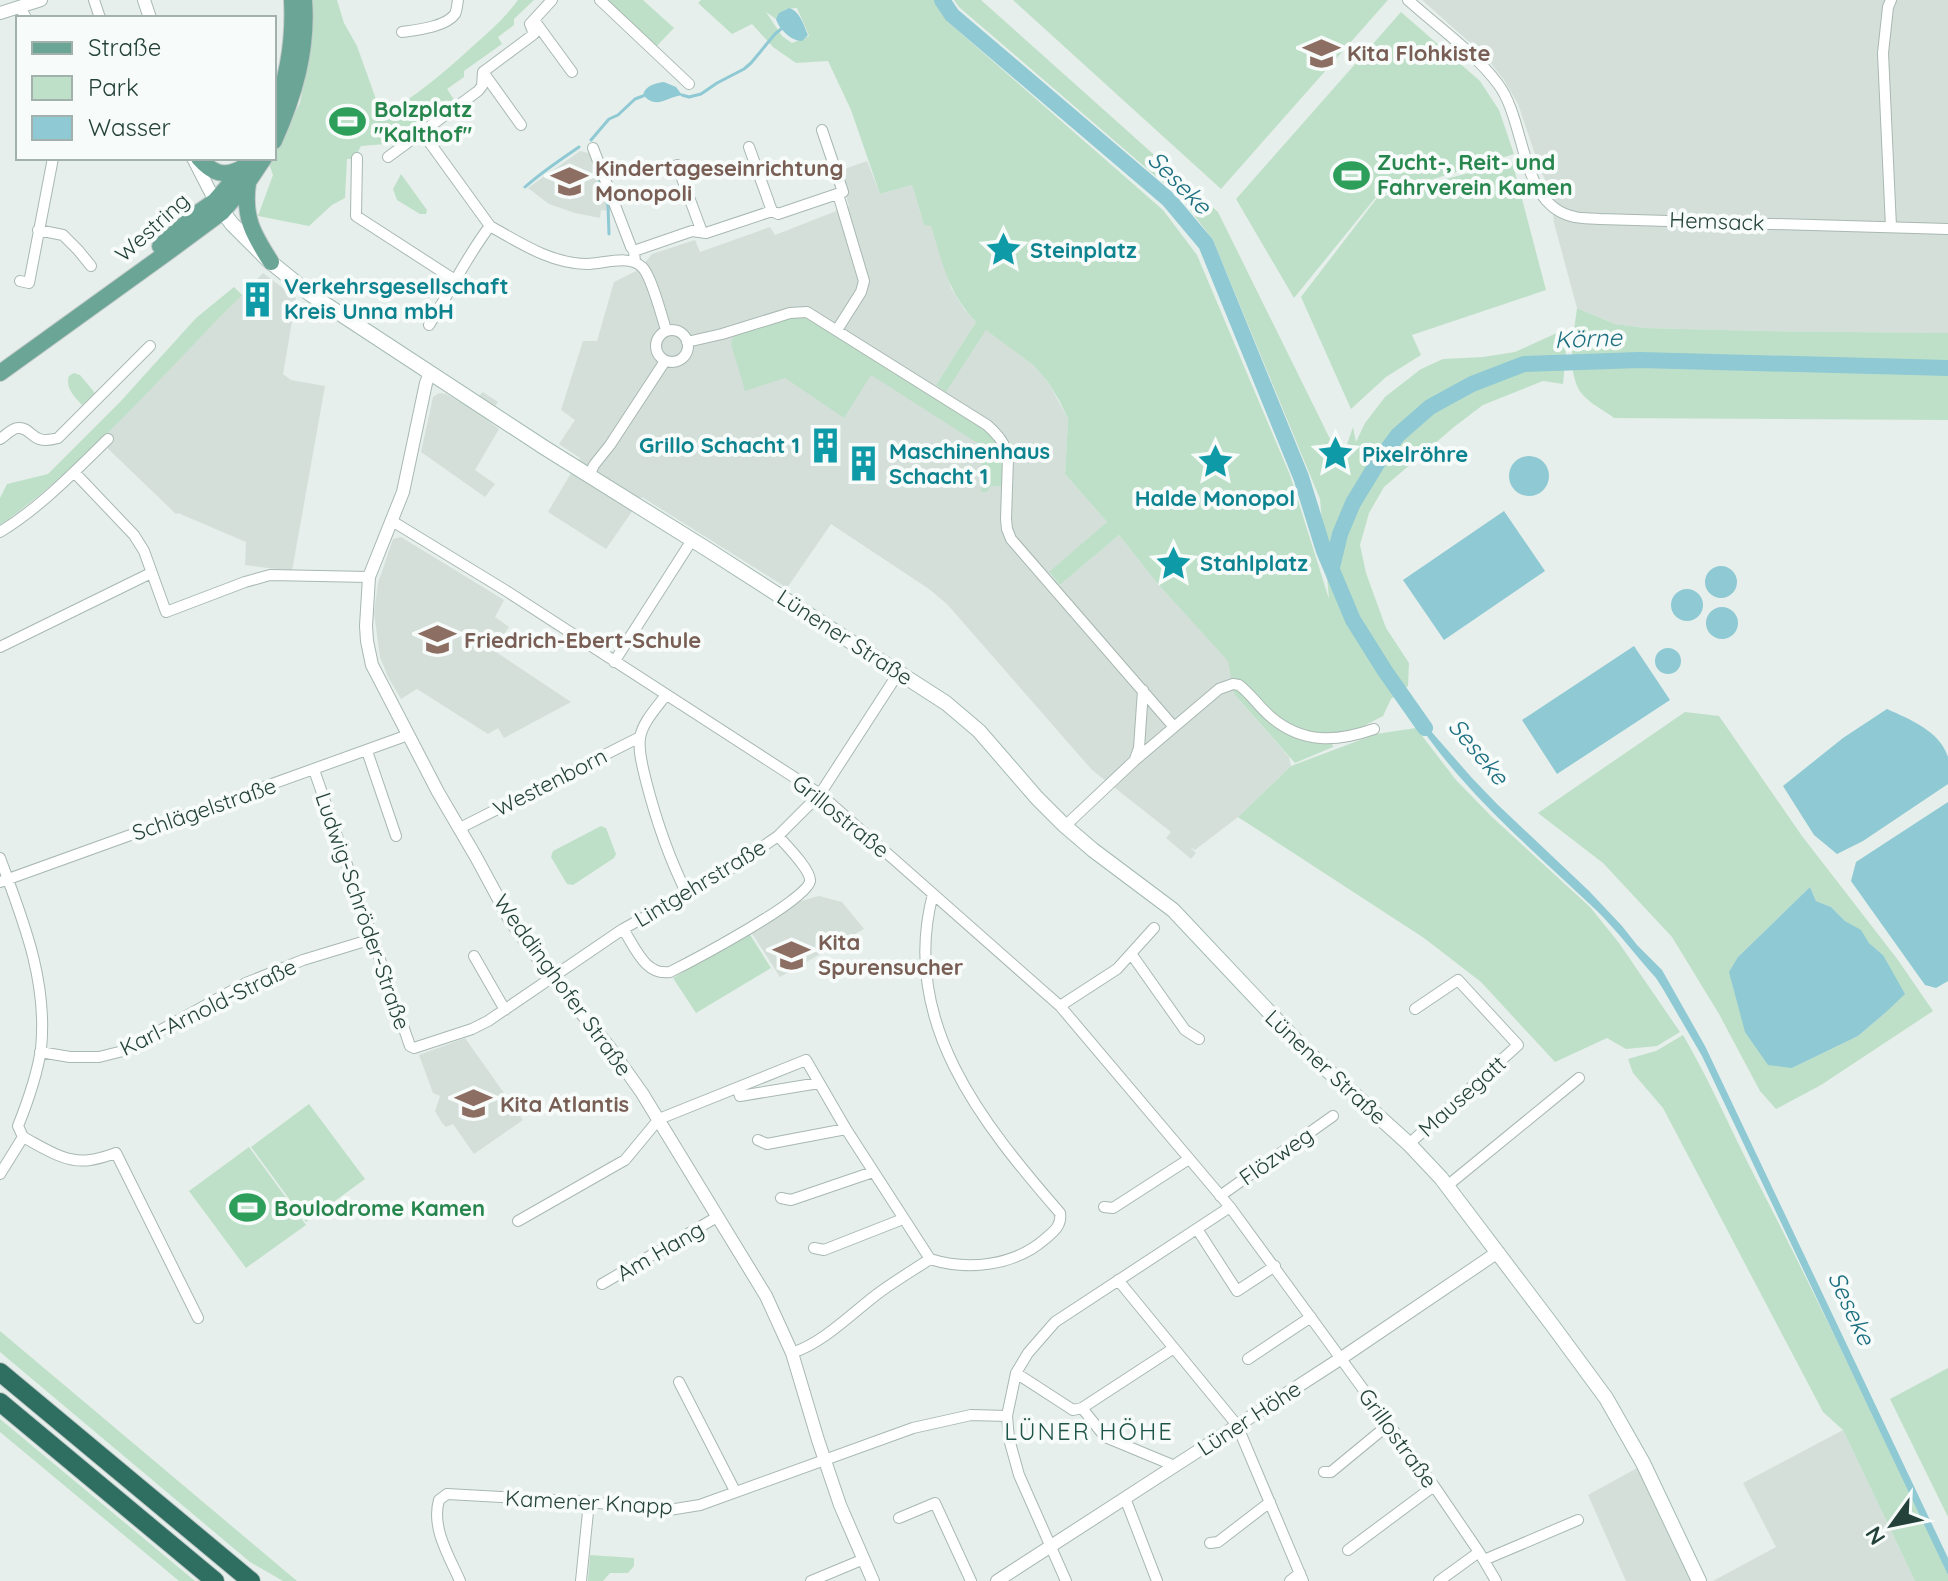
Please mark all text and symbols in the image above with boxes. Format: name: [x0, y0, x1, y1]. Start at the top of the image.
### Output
legend: [16, 16, 276, 160]
text: Straße: [88, 32, 161, 62]
school or university icon: Kita Flohkiste: [1302, 34, 1340, 72]
place label: Kita Flohkiste: [1347, 39, 1490, 67]
text: Park: [88, 72, 139, 102]
place label: Bolzplatz "Kalthof": [374, 95, 472, 148]
sports icon: Bolzplatz "Kalthof": [329, 103, 367, 141]
text: Wasser: [88, 112, 171, 142]
water label: Seseke: [1142, 144, 1219, 221]
place label: Zucht-, Reit- und Fahrverein Kamen: [1377, 148, 1573, 201]
place label: Kindertageseinrichtung Monopoli: [595, 154, 843, 207]
sports icon: Zucht-, Reit- und Fahrverein Kamen: [1332, 156, 1370, 194]
school or university icon: Kindertageseinrichtung Monopoli: [550, 162, 588, 200]
street label: Westring: [109, 186, 195, 268]
street label: Hemsack: [1669, 205, 1765, 237]
place icon: Steinplatz: [985, 231, 1023, 269]
place label: Steinplatz: [1030, 236, 1137, 264]
place label: Verkehrsgesellschaft Kreis Unna mbH: [284, 272, 508, 325]
building icon: Verkehrsgesellschaft Kreis Unna mbH: [239, 280, 277, 318]
water label: Körne: [1554, 322, 1624, 354]
building icon: Grillo Schacht 1: [807, 426, 845, 464]
place label: Grillo Schacht 1: [639, 431, 800, 459]
place icon: Pixelröhre: [1317, 435, 1355, 473]
place label: Maschinenhaus Schacht 1: [889, 437, 1050, 490]
place label: Pixelröhre: [1362, 440, 1468, 468]
place icon: Halde Monopol: [1196, 443, 1234, 481]
building icon: Maschinenhaus Schacht 1: [844, 445, 882, 483]
place label: Halde Monopol: [1135, 484, 1295, 512]
place icon: Stahlplatz: [1155, 544, 1193, 582]
place label: Stahlplatz: [1200, 549, 1308, 577]
street label: Lünener Straße: [772, 583, 918, 691]
school or university icon: Friedrich-Ebert-Schule: [419, 621, 457, 659]
place label: Friedrich-Ebert-Schule: [464, 626, 701, 654]
water label: Seseke: [1443, 712, 1516, 792]
street label: Westenborn: [488, 741, 612, 823]
street label: Grillostraße: [787, 768, 895, 864]
street label: Schlägelstraße: [128, 771, 280, 847]
street label: Ludwig-Schröder-Straße: [309, 789, 417, 1033]
street label: Lintgehrstraße: [629, 833, 771, 933]
street label: Weddinghofer Straße: [488, 889, 638, 1081]
place label: Kita Spurensucher: [818, 928, 964, 981]
school or university icon: Kita Spurensucher: [773, 936, 811, 974]
street label: Karl-Arnold-Straße: [115, 952, 301, 1062]
street label: Lünener Straße: [1259, 1004, 1393, 1130]
street label: Mausegatt: [1412, 1049, 1512, 1143]
school or university icon: Kita Atlantis: [455, 1085, 493, 1123]
place label: Kita Atlantis: [500, 1090, 629, 1118]
street label: Flözweg: [1234, 1121, 1318, 1191]
sports icon: Boulodrome Kamen: [229, 1189, 267, 1227]
place label: Boulodrome Kamen: [274, 1194, 485, 1222]
street label: Am Hang: [611, 1215, 709, 1287]
water label: Seseke: [1822, 1266, 1883, 1351]
street label: Lüner Höhe: [1192, 1374, 1306, 1462]
street label: Grillostraße: [1352, 1383, 1444, 1493]
district label: LÜNER HÖHE: [1004, 1416, 1174, 1446]
street label: Kamener Knapp: [505, 1484, 673, 1520]
north arrow: [1852, 1485, 1932, 1565]
text: N: [1859, 1521, 1891, 1550]

